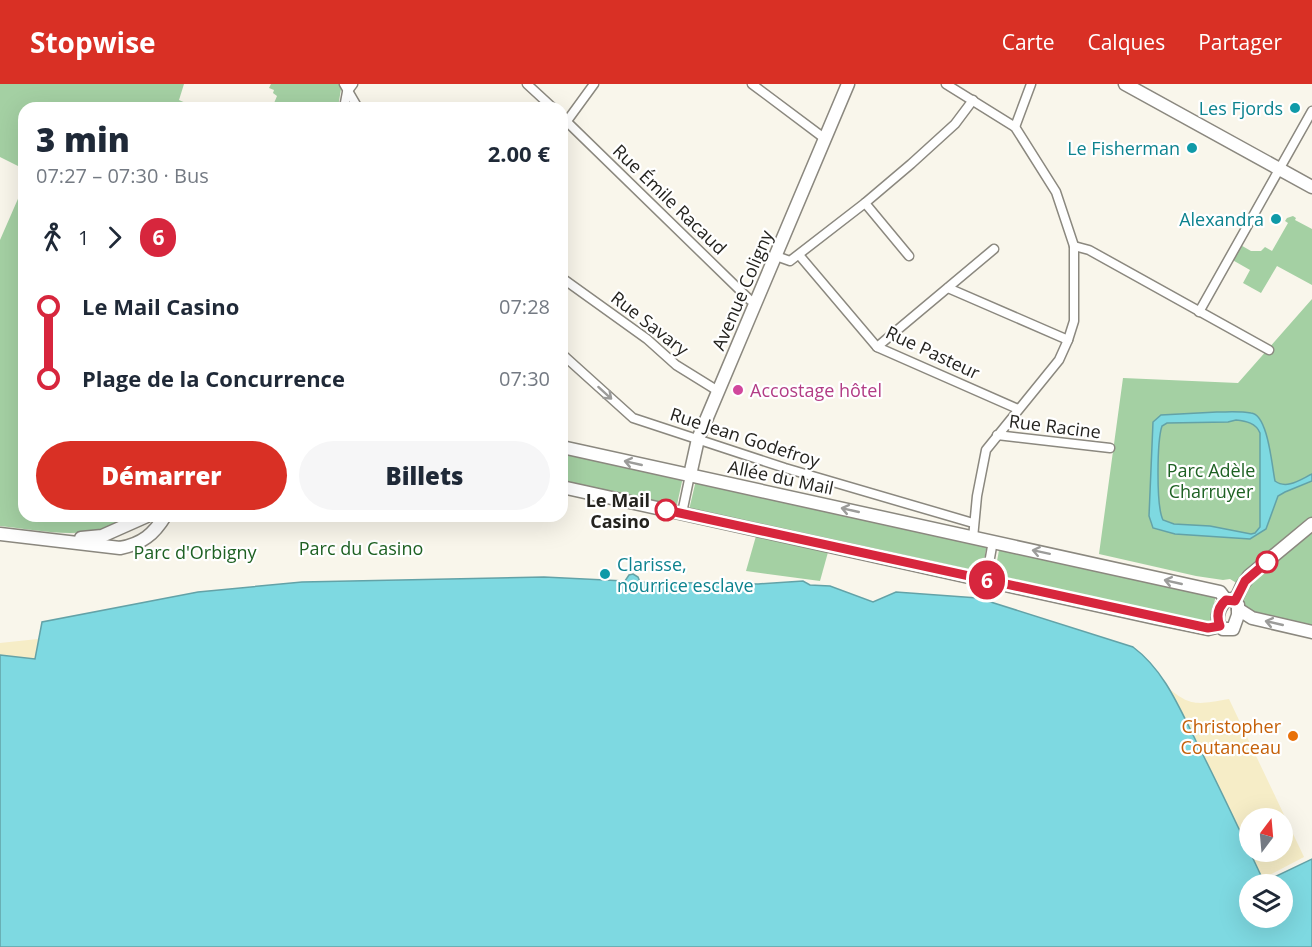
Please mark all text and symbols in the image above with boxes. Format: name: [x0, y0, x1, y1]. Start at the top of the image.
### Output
text: Stopwise: [30, 23, 156, 61]
text: Carte: [1002, 28, 1054, 56]
text: Calques: [1087, 28, 1165, 56]
text: Partager: [1198, 28, 1282, 56]
place label: Les Fjords: [1199, 96, 1283, 120]
marker: Les Fjords: [1288, 101, 1302, 115]
text: 3 min: [36, 117, 130, 162]
place label: Le Fisherman: [1067, 136, 1180, 160]
text: 2.00 €: [488, 138, 550, 168]
street label: Rue Émile Racaud: [608, 139, 732, 259]
marker: Le Fisherman: [1185, 141, 1199, 155]
text: 07:27 – 07:30 · Bus: [36, 162, 209, 189]
place label: Alexandra: [1179, 207, 1264, 231]
marker: Alexandra: [1269, 212, 1283, 226]
icon: walk: [36, 221, 69, 254]
icon: forward: [98, 221, 131, 254]
text: 6: [152, 223, 164, 251]
text: 1: [78, 224, 89, 251]
street label: Avenue Coligny: [706, 225, 779, 354]
street label: Rue Savary: [606, 285, 694, 361]
text: Le Mail Casino: [82, 291, 239, 321]
text: 07:28: [499, 293, 550, 320]
street label: Rue Pasteur: [882, 320, 985, 385]
text: Plage de la Concurrence: [82, 363, 345, 393]
text: 07:30: [499, 365, 550, 392]
place label: Accostage hôtel: [750, 378, 882, 402]
marker: Accostage hôtel: [731, 383, 745, 397]
one-way arrow: [598, 386, 613, 401]
street label: Rue Jean Godefroy: [667, 402, 824, 473]
street label: Rue Racine: [1008, 408, 1102, 444]
button: Démarrer: [36, 441, 287, 510]
button: Billets: [299, 441, 550, 510]
street label: Allée du Mail: [726, 454, 836, 500]
one-way arrow: [624, 456, 643, 468]
park label: Parc Adèle Charruyer: [1167, 458, 1255, 503]
place label: Le Mail Casino: [586, 488, 650, 533]
marker: Le Mail Casino: [655, 499, 677, 521]
one-way arrow: [841, 504, 860, 516]
park label: Parc du Casino: [299, 536, 423, 560]
park label: Parc d'Orbigny: [133, 540, 258, 564]
one-way arrow: [1032, 546, 1051, 557]
unlabelled marker: [1256, 551, 1278, 573]
place label: Clarisse, nourrice esclave: [617, 552, 754, 597]
line badge: 6: [968, 560, 1006, 600]
text: 6: [981, 566, 993, 594]
marker: Clarisse, nourrice esclave: [598, 567, 612, 581]
one-way arrow: [1164, 575, 1183, 587]
one-way arrow: [1265, 617, 1284, 629]
place label: Christopher Coutanceau: [1181, 714, 1282, 759]
marker: Christopher Coutanceau: [1286, 729, 1300, 743]
north arrow: [1239, 808, 1293, 862]
map controls: [1239, 808, 1293, 928]
button: layers: [1239, 874, 1293, 928]

